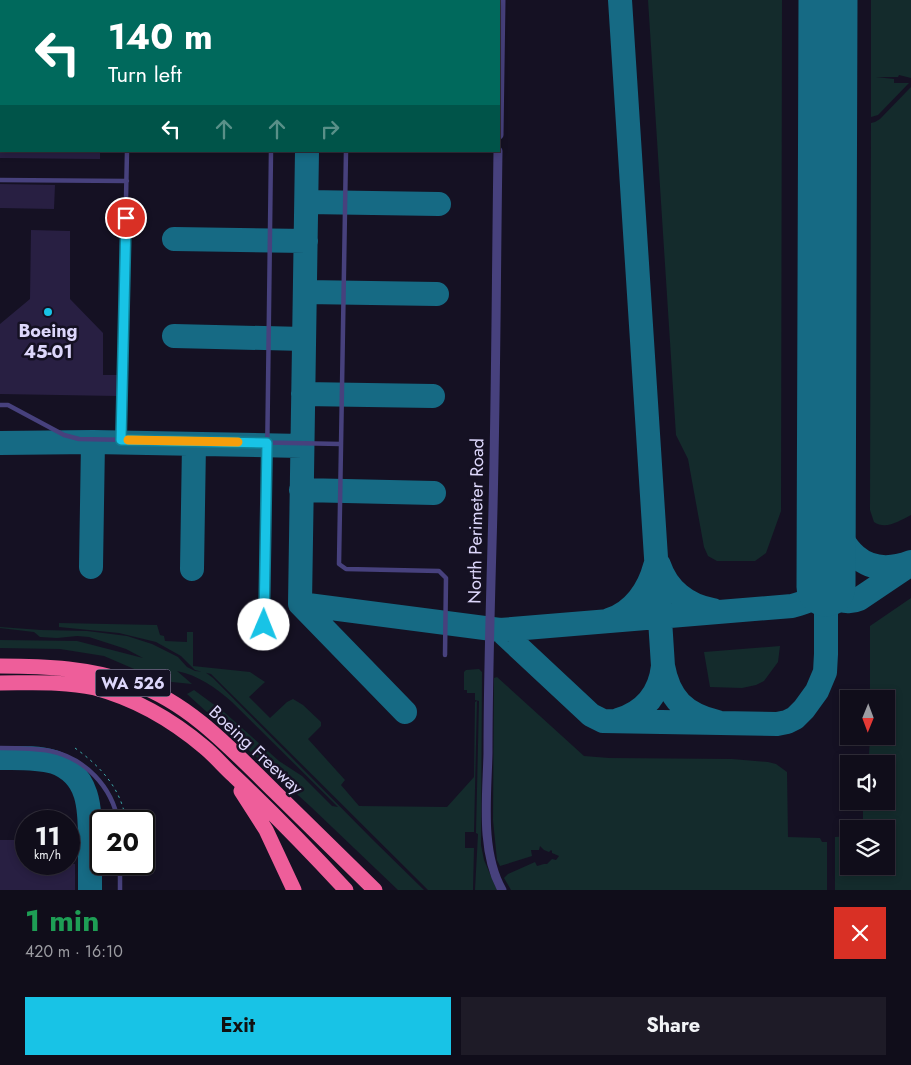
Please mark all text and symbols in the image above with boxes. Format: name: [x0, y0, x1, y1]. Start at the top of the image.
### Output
text: 140 m: [108, 12, 213, 62]
icon: left: [25, 20, 90, 85]
text: Turn left: [108, 58, 182, 90]
icon: left: [157, 115, 185, 143]
icon: ahead: [210, 115, 238, 143]
icon: ahead: [263, 115, 291, 143]
icon: right: [316, 115, 344, 143]
pin: [105, 197, 147, 239]
icon: arrive: [112, 204, 140, 232]
marker: Boeing 45-01: [42, 306, 54, 318]
place label: Boeing 45-01: [18, 318, 78, 365]
street label: North Perimeter Road: [462, 438, 490, 604]
position arrow: [237, 598, 289, 650]
road number: WA 526: [96, 670, 170, 696]
north arrow: [840, 690, 895, 745]
map controls: [840, 690, 895, 875]
street label: Boeing Freeway: [203, 699, 309, 801]
button: sound: [840, 755, 895, 810]
speed limit sign: 20: [90, 810, 155, 875]
text: 11: [35, 818, 60, 854]
button: layers: [840, 820, 895, 875]
text: km/h: [34, 846, 61, 864]
text: 1 min: [25, 899, 99, 942]
button: close: [834, 907, 886, 959]
text: 420 m · 16:10: [25, 940, 123, 963]
button: Exit: [25, 997, 451, 1055]
button: Share: [461, 997, 886, 1055]

